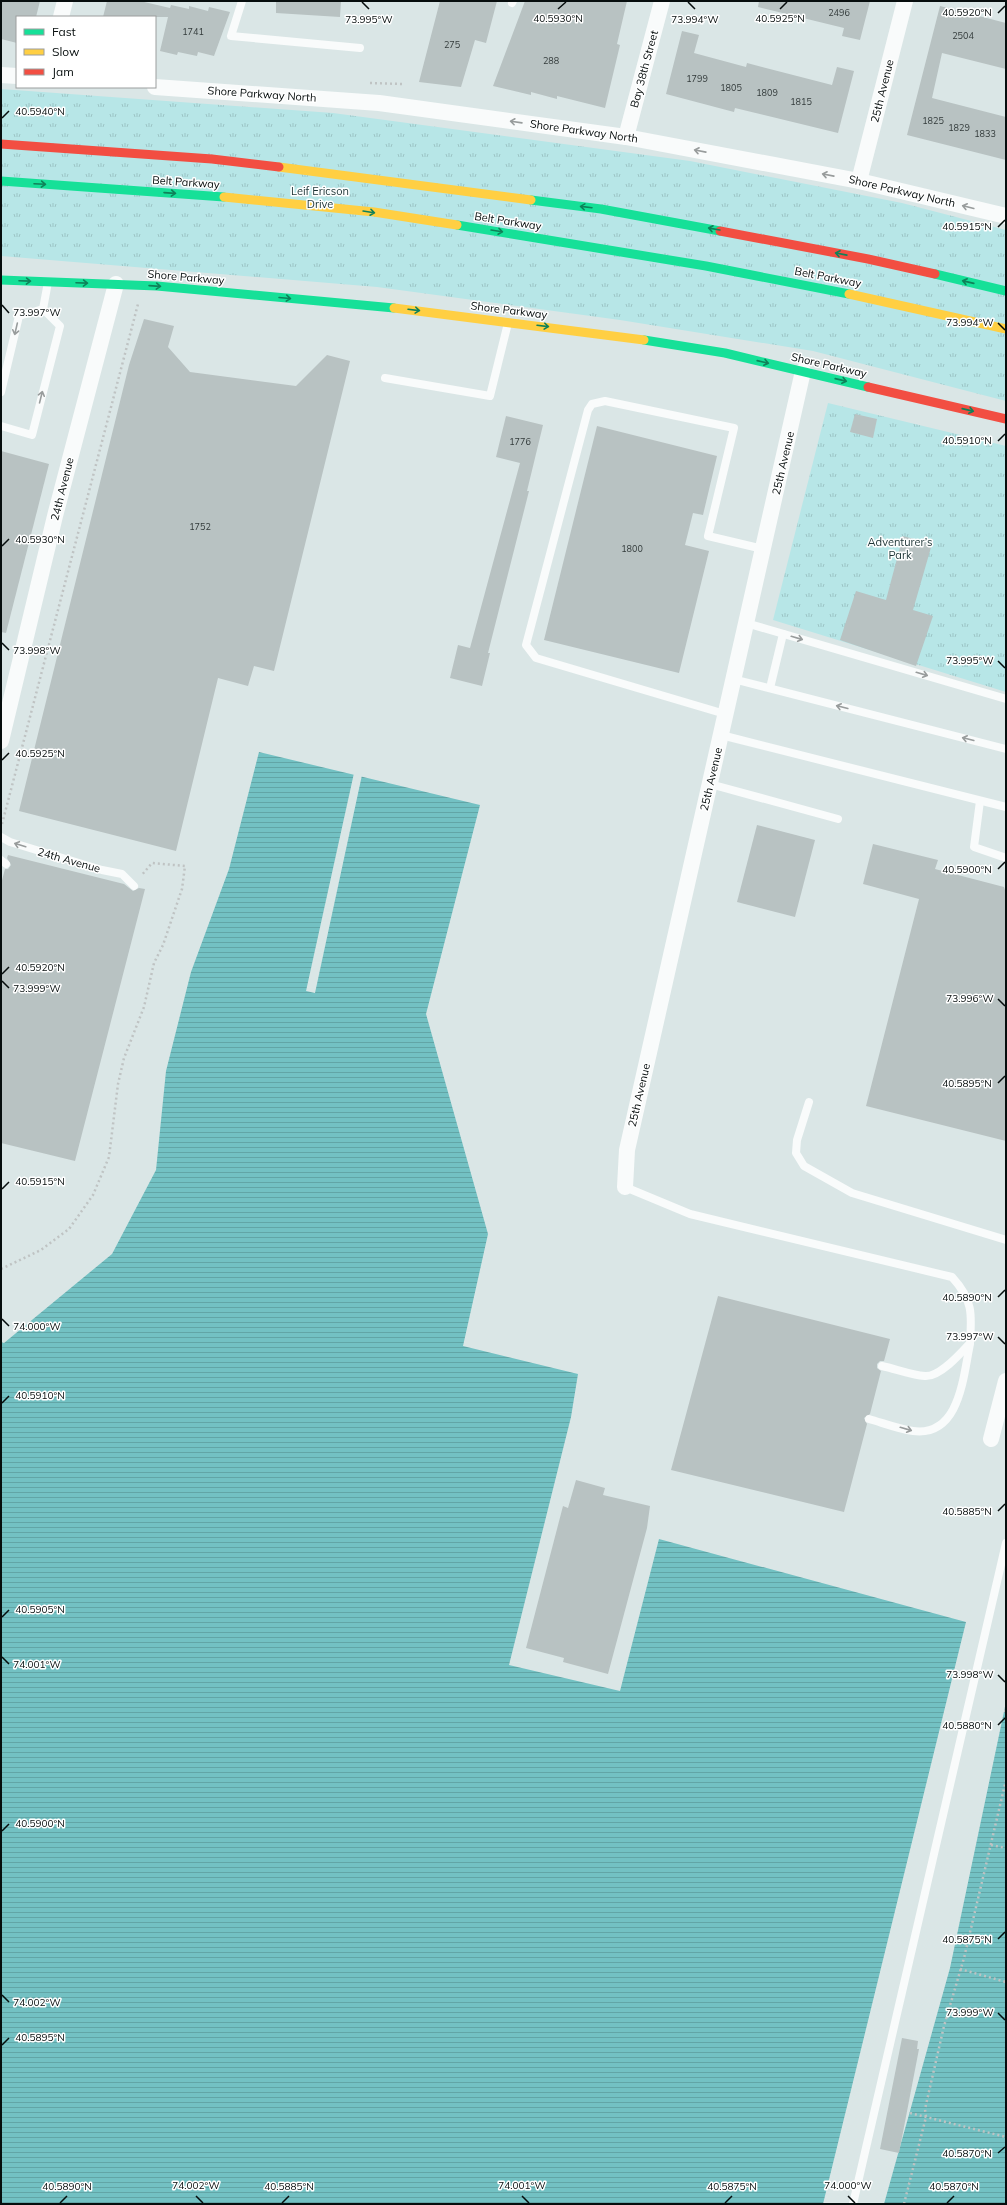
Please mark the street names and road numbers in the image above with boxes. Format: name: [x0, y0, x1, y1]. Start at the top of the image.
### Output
street label: Bay 38th Street: [627, 29, 661, 109]
street label: 25th Avenue: [867, 58, 897, 124]
street label: Shore Parkway North: [207, 83, 317, 105]
street label: Shore Parkway North: [529, 116, 639, 146]
street label: Shore Parkway North: [847, 172, 957, 210]
street label: Belt Parkway: [152, 173, 220, 191]
street label: Belt Parkway: [474, 209, 543, 233]
street label: Belt Parkway: [793, 264, 863, 290]
street label: Shore Parkway: [147, 267, 225, 287]
street label: Shore Parkway: [470, 298, 548, 322]
street label: Shore Parkway: [790, 349, 868, 381]
street label: 25th Avenue: [769, 430, 797, 496]
street label: 24th Avenue: [47, 456, 77, 522]
street label: 25th Avenue: [697, 746, 725, 812]
street label: 24th Avenue: [36, 844, 102, 876]
street label: 25th Avenue: [625, 1062, 653, 1128]

